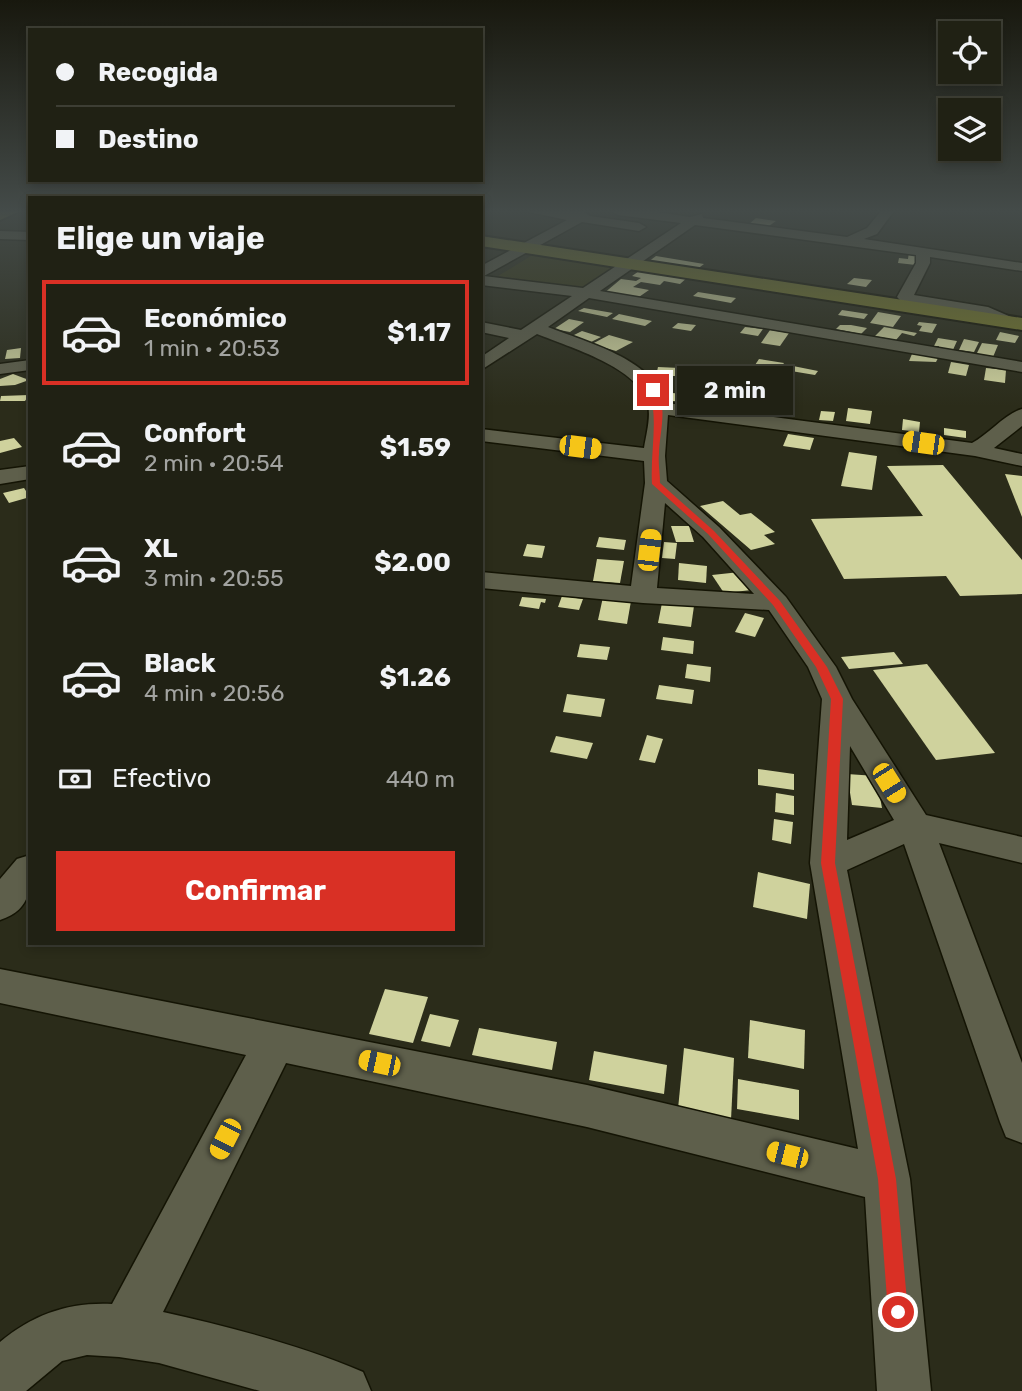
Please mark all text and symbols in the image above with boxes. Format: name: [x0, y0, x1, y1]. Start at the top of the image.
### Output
map controls: [938, 21, 1001, 161]
button: locate: [938, 21, 1001, 84]
text: Recogida: [98, 57, 218, 88]
button: layers: [938, 98, 1001, 161]
text: Destino: [98, 124, 199, 155]
text: Elige un viaje: [56, 219, 265, 257]
icon: car: [60, 301, 123, 364]
text: Económico: [144, 303, 287, 334]
text: $1.17: [387, 317, 451, 348]
text: 1 min · 20:53: [144, 334, 280, 362]
callout: 2 min: [678, 366, 793, 414]
route end: [637, 374, 669, 406]
text: 2 min: [704, 376, 766, 404]
icon: car: [60, 416, 123, 479]
text: Confort: [144, 418, 246, 449]
car: [901, 430, 946, 456]
text: $1.59: [380, 432, 451, 463]
car: [558, 434, 603, 460]
text: 2 min · 20:54: [144, 449, 284, 477]
car: [637, 528, 662, 572]
icon: car: [60, 531, 123, 594]
text: XL: [144, 533, 177, 564]
text: $2.00: [374, 547, 451, 578]
text: 3 min · 20:55: [144, 564, 284, 592]
icon: car: [60, 646, 123, 709]
text: Black: [144, 648, 216, 679]
text: $1.26: [379, 662, 451, 693]
text: 4 min · 20:56: [144, 679, 284, 707]
icon: cash: [56, 760, 94, 798]
car: [869, 760, 910, 806]
text: Efectivo: [112, 763, 211, 794]
text: 440 m: [386, 765, 455, 793]
button: Confirmar: [56, 851, 455, 931]
car: [357, 1048, 402, 1078]
car: [207, 1116, 244, 1162]
car: [765, 1140, 810, 1170]
route start: [882, 1296, 914, 1328]

